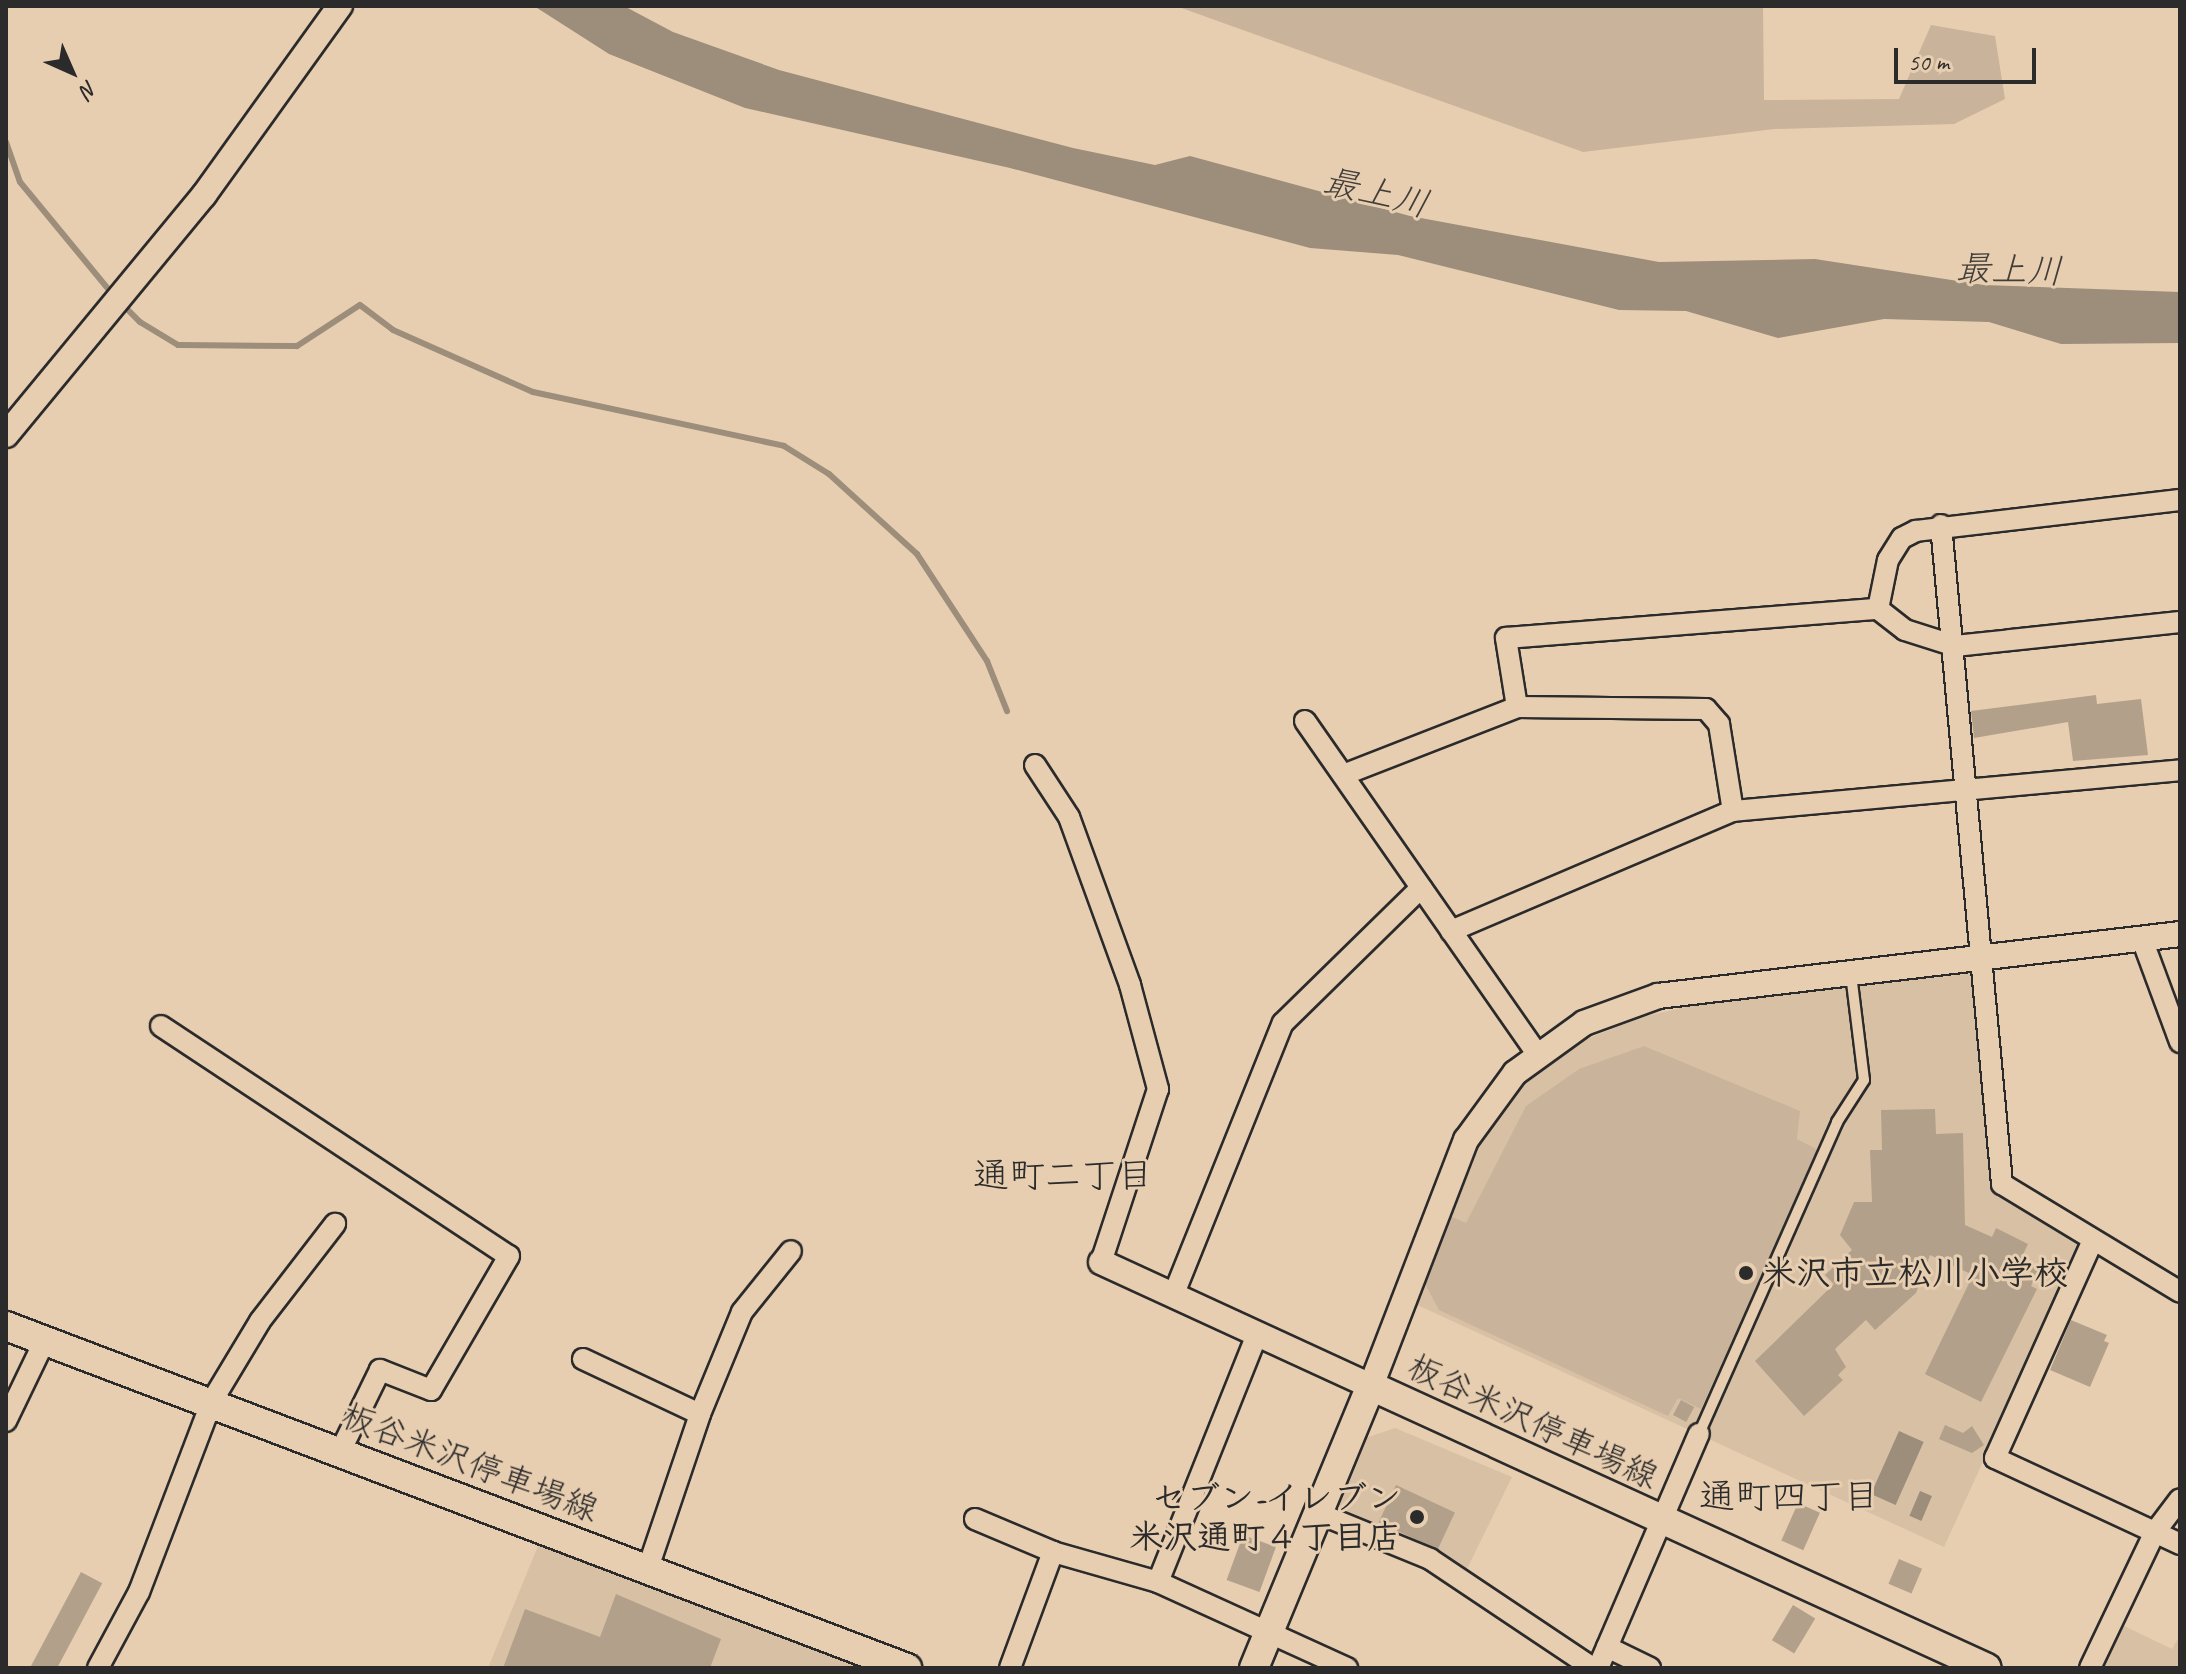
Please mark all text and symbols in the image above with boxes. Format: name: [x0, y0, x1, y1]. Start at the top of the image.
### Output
north arrow: [32, 32, 112, 112]
scale bar: [1898, 32, 2040, 82]
text: 50 m: [1908, 47, 1949, 77]
text: N: [74, 74, 104, 104]
water label: 最上川: [1318, 159, 1434, 227]
water label: 最上川: [1954, 247, 2064, 293]
district label: 通町二丁目: [973, 1154, 1153, 1198]
place label: 米沢市立松川小学校: [1762, 1253, 2068, 1293]
marker: 米沢市立松川小学校: [1737, 1264, 1755, 1282]
street label: 板谷米沢停車場線: [1401, 1345, 1665, 1497]
street label: 板谷米沢停車場線: [336, 1394, 604, 1530]
district label: 通町四丁目: [1699, 1475, 1879, 1519]
place label: セブン-イレブン 米沢通町４丁目店: [1129, 1477, 1401, 1556]
marker: セブン-イレブン 米沢通町４丁目店: [1408, 1508, 1426, 1526]

